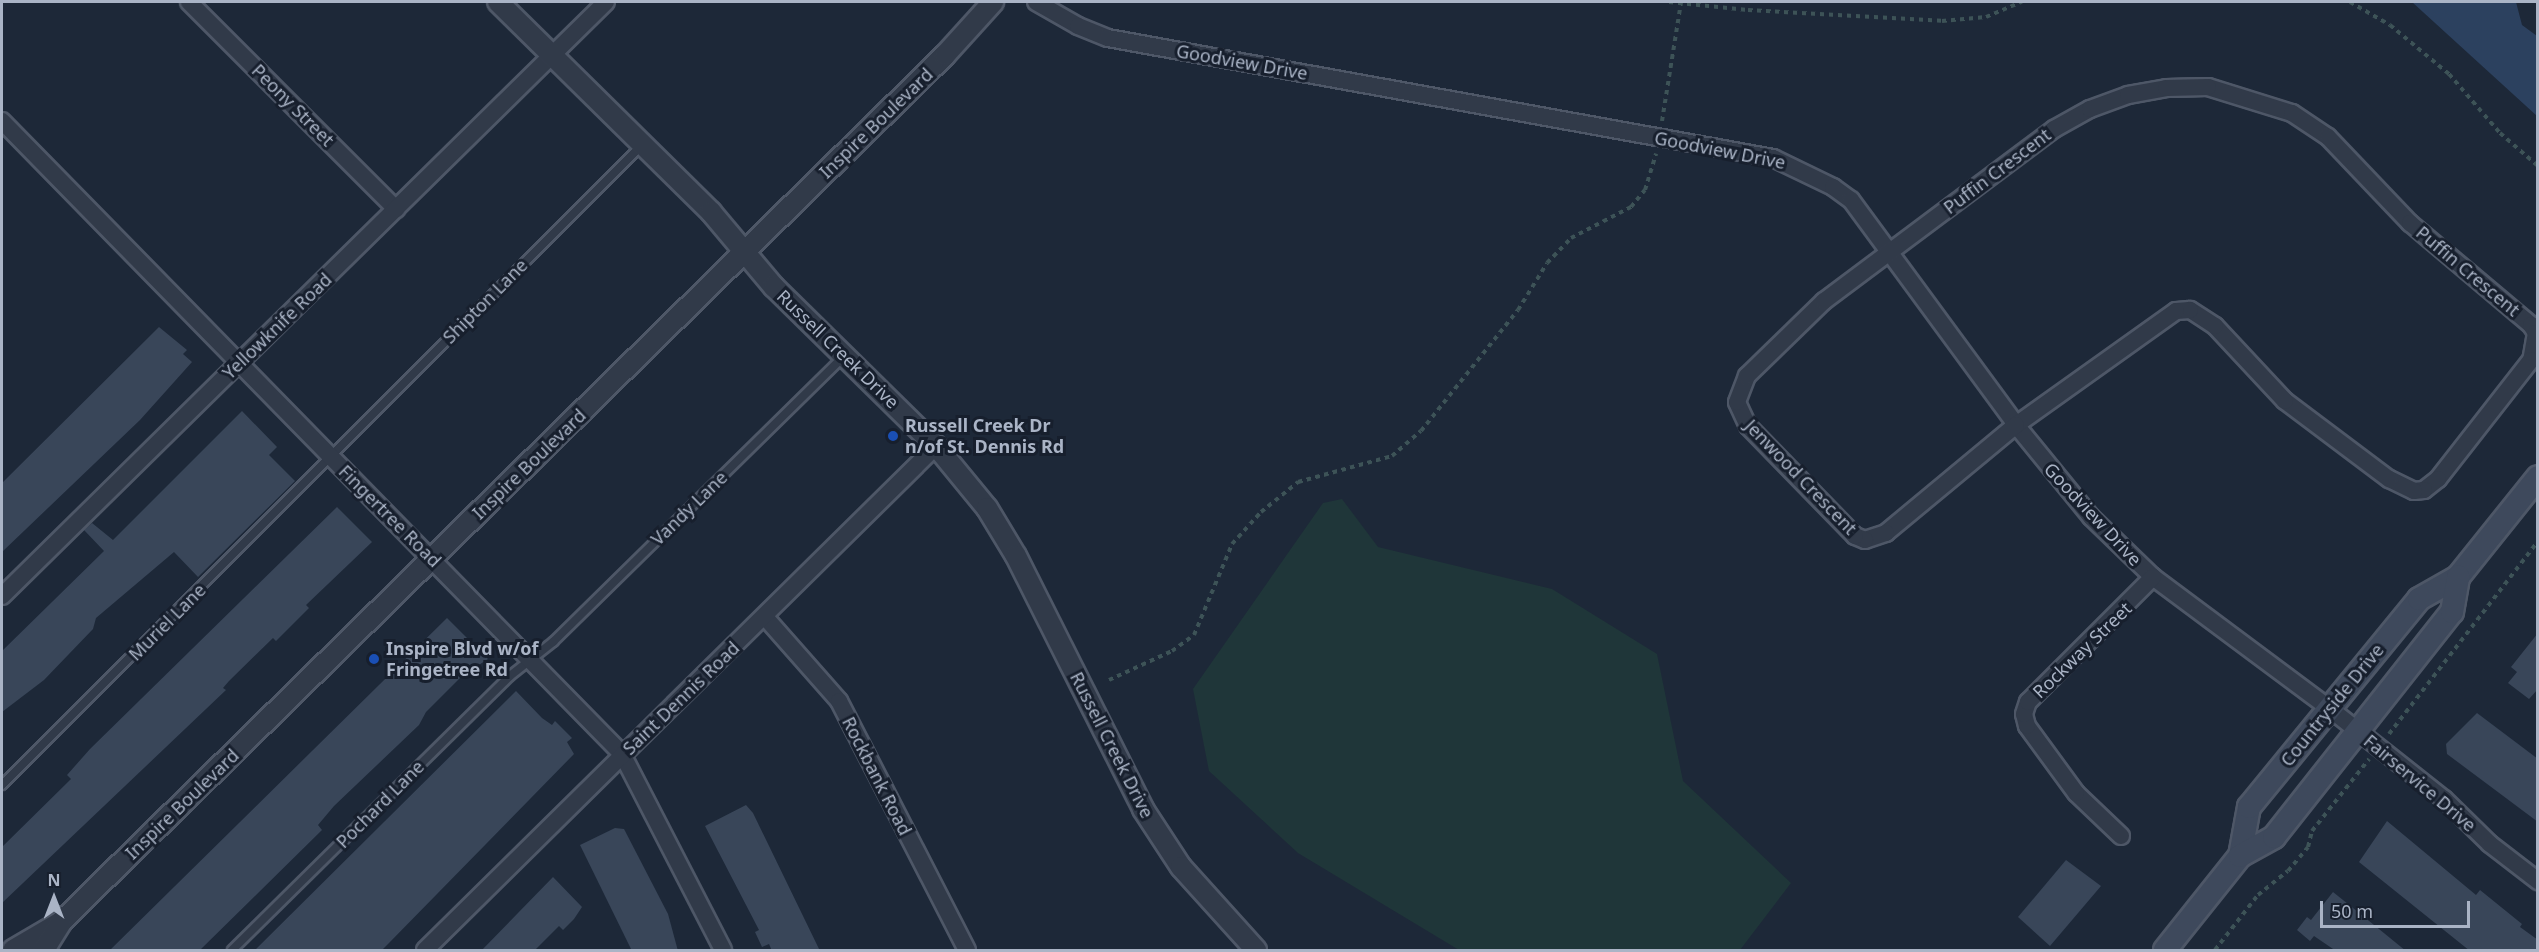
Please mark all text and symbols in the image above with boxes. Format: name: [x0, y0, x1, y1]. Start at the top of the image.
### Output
street label: Goodview Drive: [1175, 40, 1309, 84]
street label: Peony Street: [247, 59, 339, 151]
street label: Inspire Boulevard: [815, 63, 937, 183]
street label: Puffin Crescent: [1939, 124, 2055, 218]
street label: Goodview Drive: [1653, 127, 1787, 173]
street label: Puffin Crescent: [2412, 221, 2524, 321]
street label: Shipton Lane: [438, 254, 532, 348]
street label: Yellowknife Road: [218, 269, 336, 383]
street label: Russell Creek Drive: [773, 285, 903, 413]
street label: Inspire Boulevard: [468, 404, 590, 524]
place label: Russell Creek Dr n/of St. Dennis Rd: [905, 415, 1064, 458]
street label: Jenwood Crescent: [1741, 415, 1861, 539]
marker: Russell Creek Dr n/of St. Dennis Rd: [886, 429, 900, 443]
street label: Goodview Drive: [2040, 458, 2146, 570]
street label: Fingertree Road: [334, 460, 446, 572]
street label: Vandy Lane: [646, 466, 732, 550]
street label: Muriel Lane: [124, 579, 210, 665]
street label: Rockway Street: [2028, 598, 2136, 702]
street label: Saint Dennis Road: [618, 637, 744, 759]
place label: Inspire Blvd w/of Fringetree Rd: [386, 638, 538, 680]
street label: Countryside Drive: [2276, 639, 2388, 771]
marker: Inspire Blvd w/of Fringetree Rd: [367, 652, 381, 666]
street label: Russell Creek Drive: [1066, 668, 1158, 822]
street label: Rockbank Road: [838, 713, 916, 839]
street label: Fairservice Drive: [2360, 730, 2480, 836]
street label: Inspire Boulevard: [121, 744, 243, 864]
street label: Pochard Lane: [332, 756, 428, 852]
north arrow: [24, 868, 84, 928]
text: N: [47, 869, 61, 891]
scale bar: [2323, 889, 2473, 927]
text: 50 m: [2331, 899, 2373, 923]

